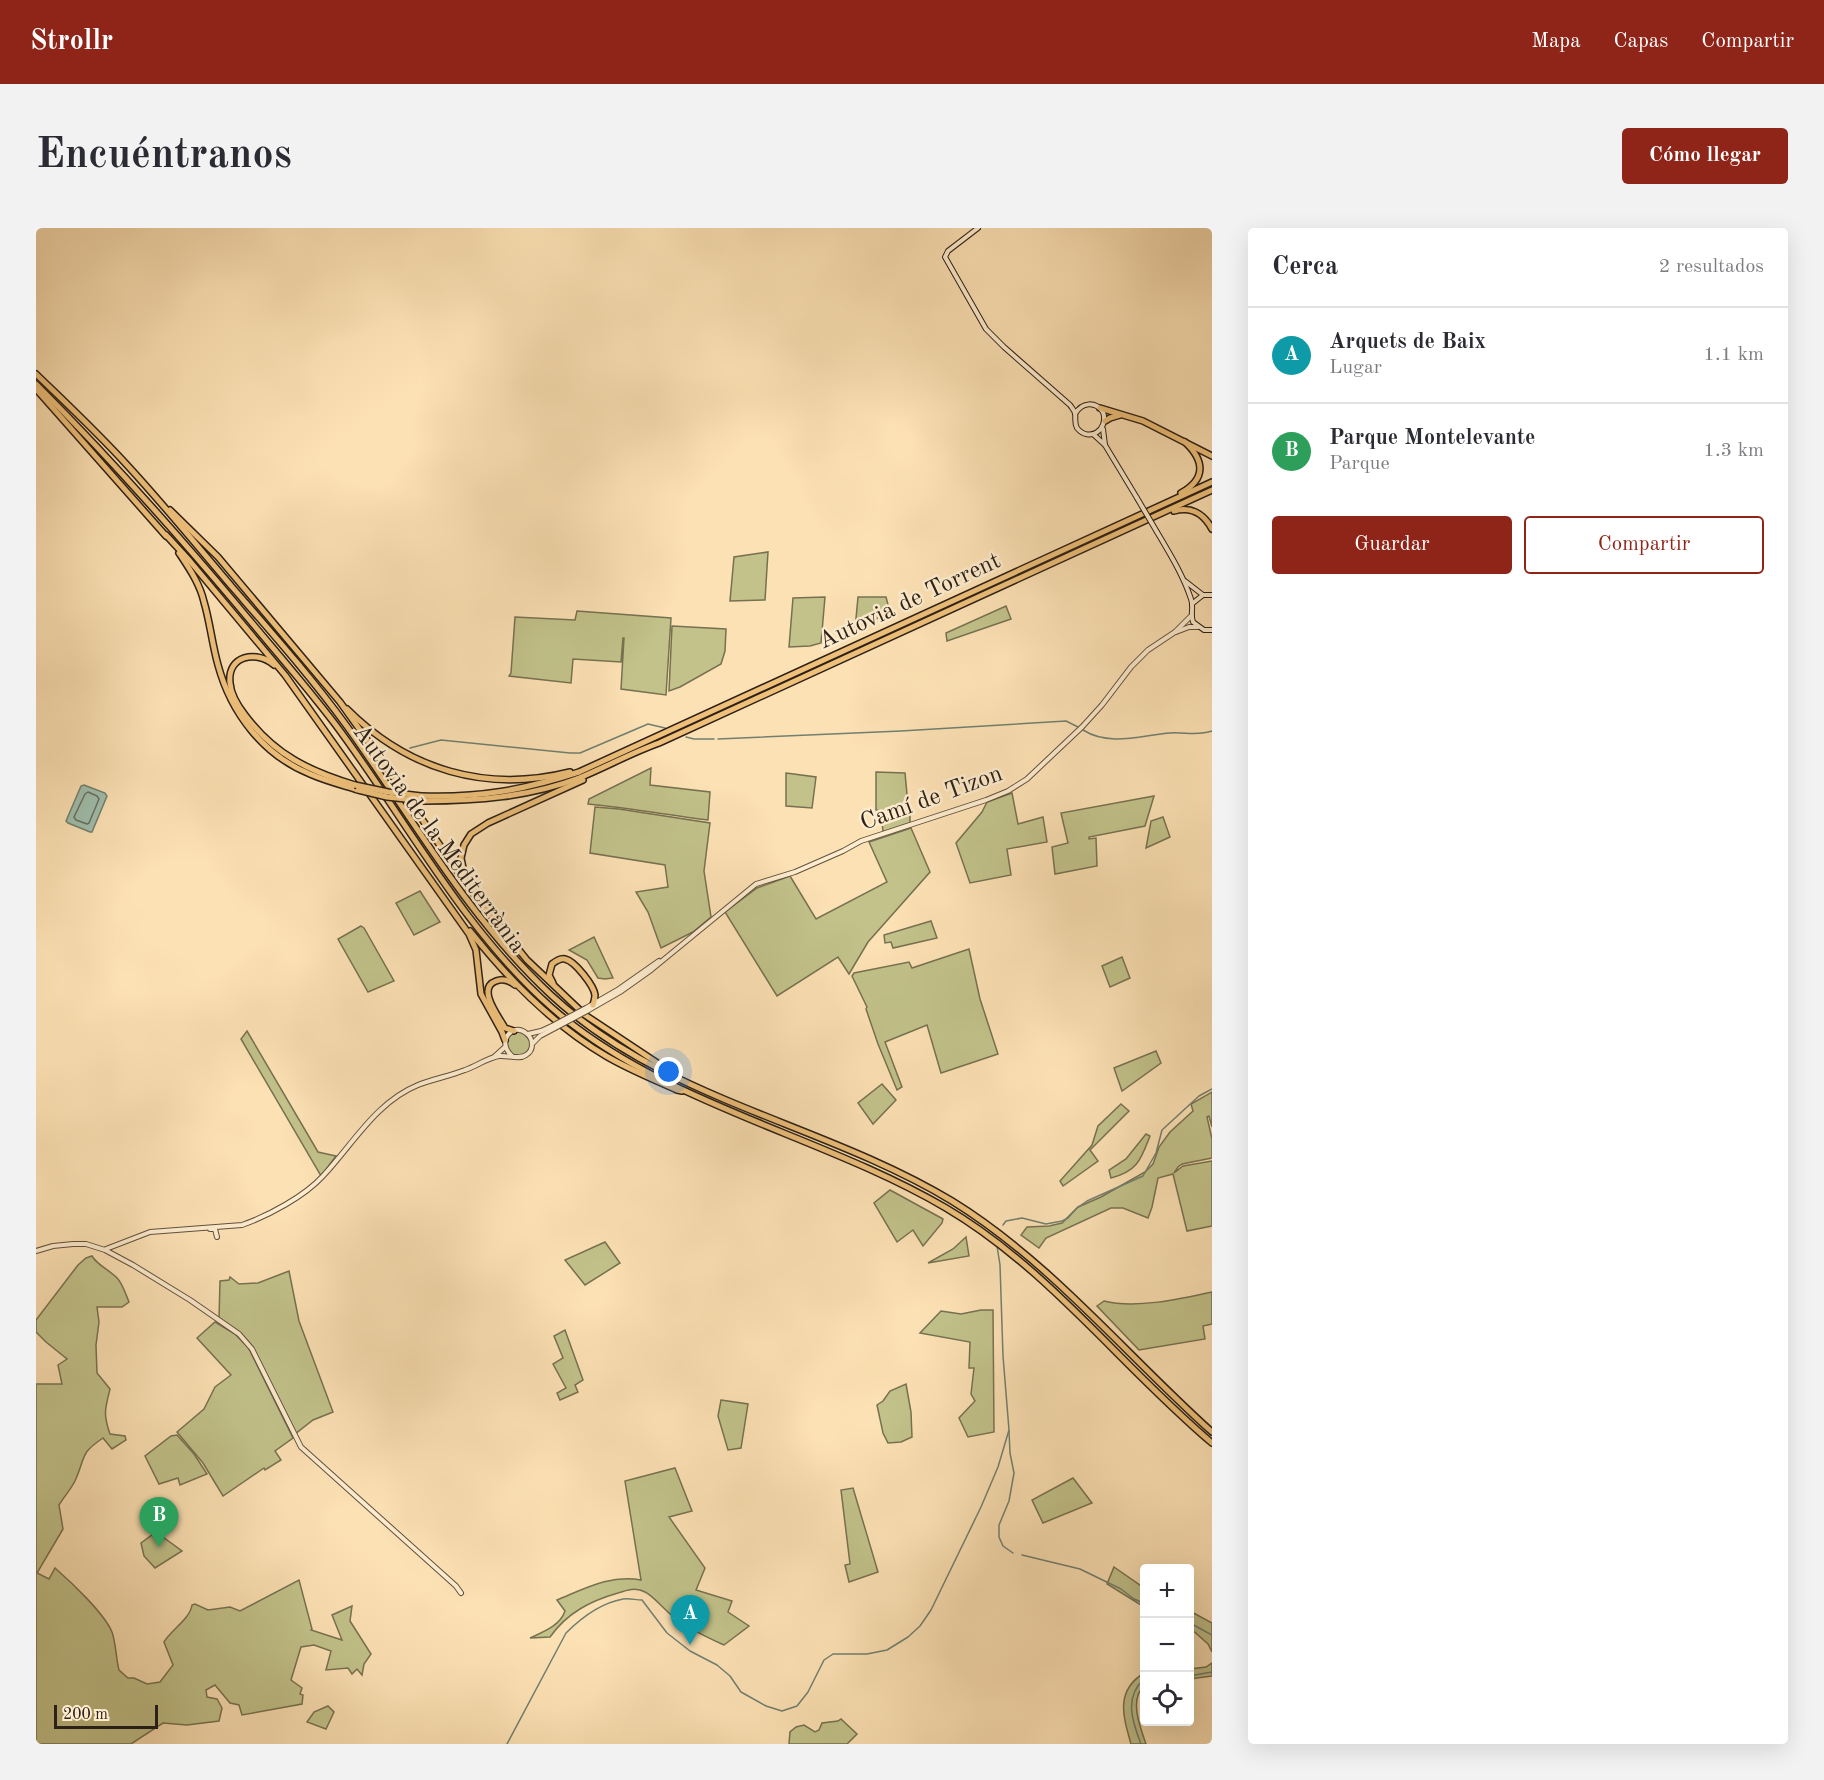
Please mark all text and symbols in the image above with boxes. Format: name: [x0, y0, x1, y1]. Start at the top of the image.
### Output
text: Strollr: [30, 28, 113, 56]
text: Mapa: [1531, 31, 1581, 52]
text: Capas: [1614, 31, 1668, 52]
text: Compartir: [1701, 31, 1794, 52]
button: Cómo llegar: [1622, 128, 1788, 184]
text: Encuéntranos: [36, 135, 292, 177]
text: Cerca: [1272, 254, 1338, 280]
text: 2 resultados: [1659, 257, 1764, 277]
text: Arquets de Baix: [1329, 331, 1486, 353]
text: A: [1284, 345, 1299, 365]
text: 1.1 km: [1703, 345, 1764, 365]
text: Lugar: [1329, 358, 1382, 378]
text: Parque Montelevante: [1329, 427, 1535, 449]
text: B: [1284, 441, 1299, 461]
text: 1.3 km: [1703, 441, 1764, 461]
text: Parque: [1329, 454, 1390, 474]
button: Guardar: [1272, 516, 1512, 574]
button: Compartir: [1524, 516, 1764, 574]
street label: Autovia de Torrent: [815, 549, 1005, 655]
street label: Autovia de la Mediterrània: [348, 720, 529, 958]
street label: Camí de Tizon: [857, 762, 1006, 836]
your location: [654, 1057, 683, 1086]
pin: B: [140, 1498, 178, 1547]
map controls: [1140, 1564, 1194, 1726]
button: +: [1140, 1564, 1194, 1618]
pin: A: [670, 1596, 710, 1645]
button: −: [1140, 1618, 1194, 1672]
button: locate: [1140, 1672, 1194, 1726]
scale bar: [54, 1702, 158, 1730]
text: 200 m: [63, 1707, 108, 1723]

